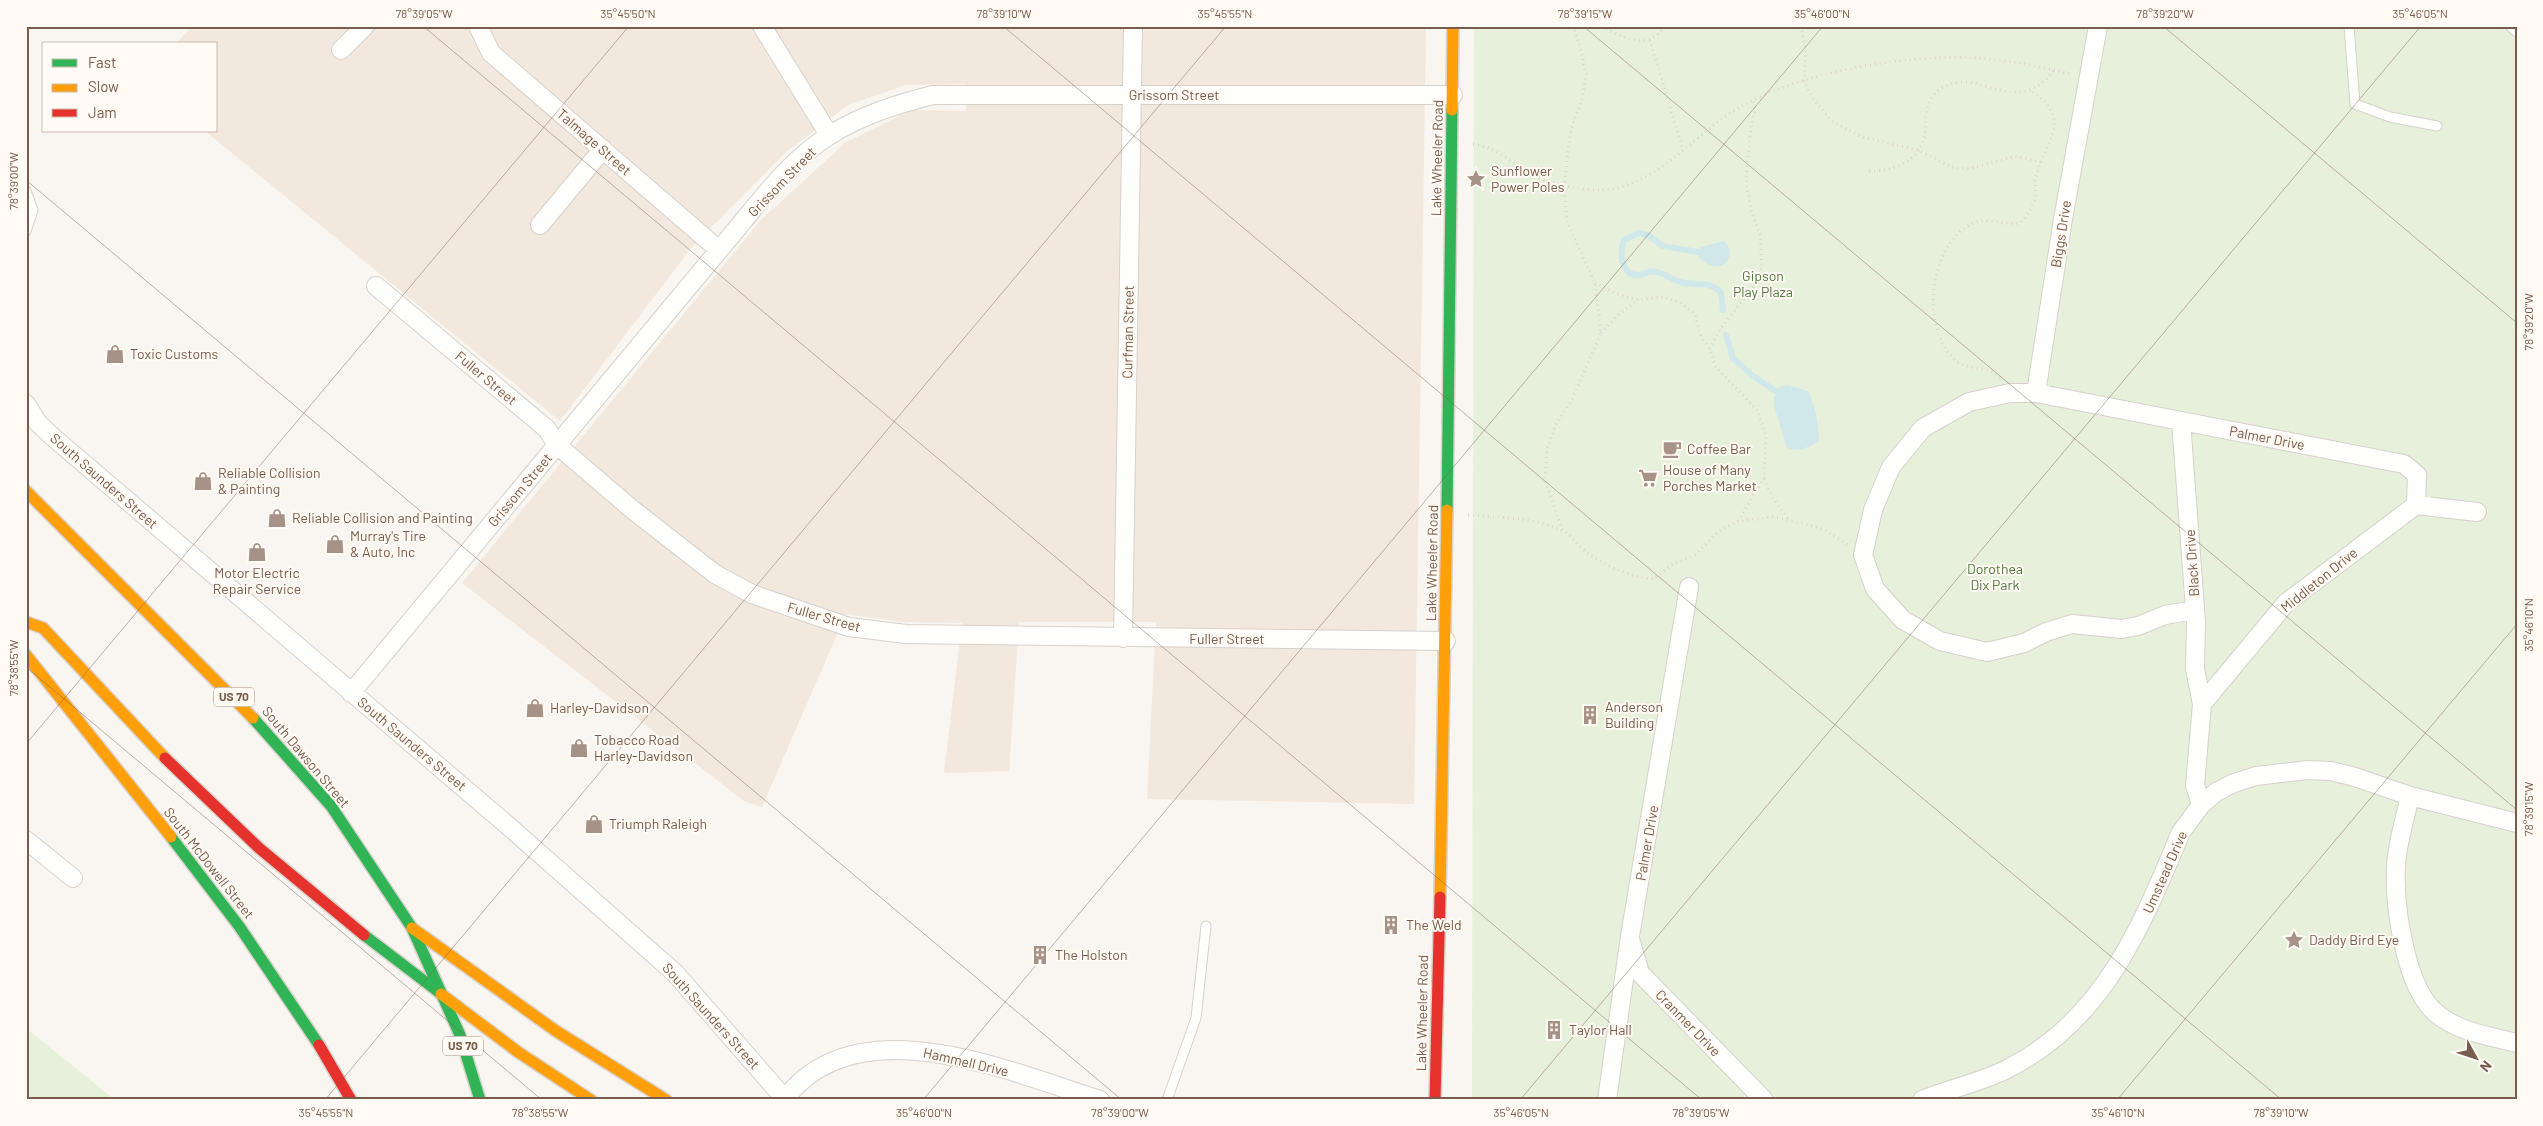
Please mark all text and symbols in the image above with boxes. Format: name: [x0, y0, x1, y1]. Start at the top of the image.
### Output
text: 78°39'05"W: [395, 6, 453, 20]
text: 35°45'50"N: [600, 6, 656, 20]
text: 78°39'10"W: [976, 6, 1032, 20]
text: 35°45'55"N: [1198, 6, 1252, 20]
text: 78°39'15"W: [1558, 6, 1613, 20]
text: 35°46'00"N: [1794, 6, 1850, 20]
text: 78°39'20"W: [2136, 6, 2194, 20]
text: 35°46'05"N: [2392, 6, 2448, 20]
legend: [42, 42, 218, 132]
text: Fast: [88, 53, 116, 71]
text: Slow: [88, 77, 119, 95]
street label: Grissom Street: [1129, 86, 1219, 103]
street label: Lake Wheeler Road: [1427, 100, 1446, 216]
text: Jam: [88, 103, 117, 121]
street label: Talmage Street: [554, 105, 635, 178]
street label: Grissom Street: [744, 143, 819, 220]
text: 78°39'00"W: [6, 152, 20, 210]
place label: Sunflower Power Poles: [1491, 162, 1565, 195]
place icon: Sunflower Power Poles: [1465, 168, 1487, 190]
street label: Biggs Drive: [2047, 199, 2074, 269]
park label: Gipson Play Plaza: [1733, 267, 1793, 300]
street label: Curfman Street: [1118, 285, 1137, 379]
text: 78°39'20"W: [2521, 293, 2535, 351]
shop icon: Toxic Customs: [104, 343, 126, 365]
place label: Toxic Customs: [130, 345, 219, 362]
street label: Fuller Street: [452, 347, 521, 408]
street label: Palmer Drive: [2228, 422, 2306, 453]
street label: South Saunders Street: [47, 429, 162, 532]
cafe icon: Coffee Bar: [1661, 438, 1683, 460]
place label: Coffee Bar: [1687, 440, 1751, 457]
street label: Grissom Street: [484, 449, 555, 530]
place label: House of Many Porches Market: [1663, 461, 1757, 494]
place label: Reliable Collision & Painting: [218, 464, 321, 497]
supermarket icon: House of Many Porches Market: [1637, 467, 1659, 489]
shop icon: Reliable Collision & Painting: [192, 470, 214, 492]
street label: Lake Wheeler Road: [1422, 505, 1441, 621]
shop icon: Reliable Collision and Painting: [266, 507, 288, 529]
place label: Reliable Collision and Painting: [292, 509, 473, 526]
place label: Murray's Tire & Auto, Inc: [350, 527, 426, 560]
street label: Black Drive: [2181, 529, 2202, 597]
shop icon: Murray's Tire & Auto, Inc: [324, 533, 346, 555]
shop icon: Motor Electric Repair Service: [246, 541, 268, 563]
street label: Middleton Drive: [2277, 544, 2360, 616]
park label: Dorothea Dix Park: [1967, 560, 2023, 593]
place label: Motor Electric Repair Service: [213, 564, 301, 597]
street label: Fuller Street: [786, 598, 863, 635]
text: 35°46'10"N: [2521, 598, 2535, 652]
street label: Fuller Street: [1189, 630, 1265, 647]
text: 78°38'55"W: [6, 639, 20, 696]
road number: US 70: [214, 688, 254, 706]
street label: South Saunders Street: [354, 693, 470, 794]
shop icon: Harley-Davidson: [524, 697, 546, 719]
place label: Anderson Building: [1605, 698, 1663, 731]
place label: Harley-Davidson: [550, 699, 649, 716]
street label: South Dawson Street: [259, 703, 354, 811]
building icon: Anderson Building: [1579, 704, 1601, 726]
place label: Tobacco Road Harley-Davidson: [594, 731, 693, 764]
shop icon: Tobacco Road Harley-Davidson: [568, 737, 590, 759]
text: 78°39'15"W: [2521, 781, 2535, 836]
street label: South McDowell Street: [161, 804, 258, 922]
street label: Palmer Drive: [1631, 804, 1662, 882]
shop icon: Triumph Raleigh: [583, 813, 605, 835]
place label: Triumph Raleigh: [609, 815, 707, 832]
street label: Umstead Drive: [2139, 828, 2190, 916]
building icon: The Weld: [1380, 914, 1402, 936]
place label: The Weld: [1406, 916, 1462, 933]
place icon: Daddy Bird Eye: [2283, 929, 2305, 951]
place label: Daddy Bird Eye: [2309, 931, 2399, 948]
building icon: The Holston: [1029, 944, 1051, 966]
place label: The Holston: [1055, 946, 1127, 963]
street label: Lake Wheeler Road: [1412, 955, 1431, 1071]
street label: South Saunders Street: [659, 959, 763, 1072]
street label: Cranmer Drive: [1652, 986, 1724, 1060]
building icon: Taylor Hall: [1543, 1019, 1565, 1041]
place label: Taylor Hall: [1569, 1021, 1632, 1038]
north arrow: [2450, 1034, 2500, 1084]
road number: US 70: [443, 1036, 483, 1056]
street label: Hammell Drive: [922, 1043, 1011, 1080]
text: N: [2477, 1058, 2496, 1076]
text: 35°45'55"N: [299, 1105, 353, 1119]
text: 78°38'55"W: [512, 1105, 569, 1119]
text: 35°46'00"N: [896, 1105, 952, 1119]
text: 78°39'00"W: [1091, 1105, 1149, 1119]
text: 35°46'05"N: [1493, 1105, 1549, 1119]
text: 78°39'05"W: [1672, 1105, 1730, 1119]
text: 35°46'10"N: [2091, 1105, 2145, 1119]
text: 78°39'10"W: [2253, 1105, 2309, 1119]

